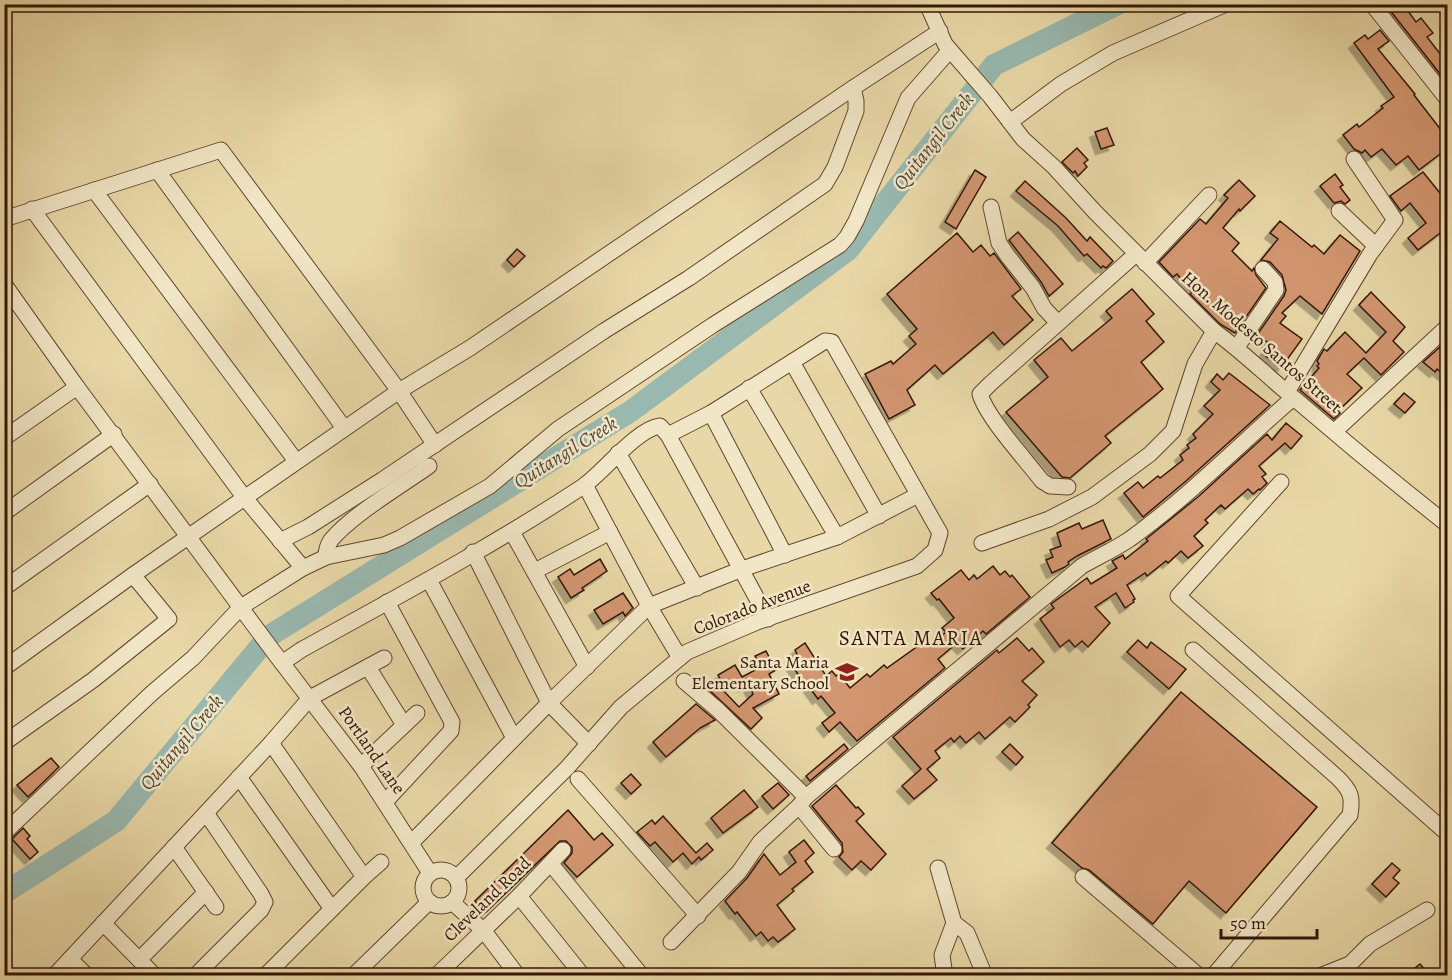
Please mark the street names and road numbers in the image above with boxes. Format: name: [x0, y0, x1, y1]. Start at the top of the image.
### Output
street label: Hon. Modesto Santos Street: [1177, 266, 1347, 418]
street label: Colorado Avenue: [690, 574, 814, 640]
street label: Portland Lane: [333, 701, 411, 799]
street label: Cleveland Road: [438, 851, 536, 947]

